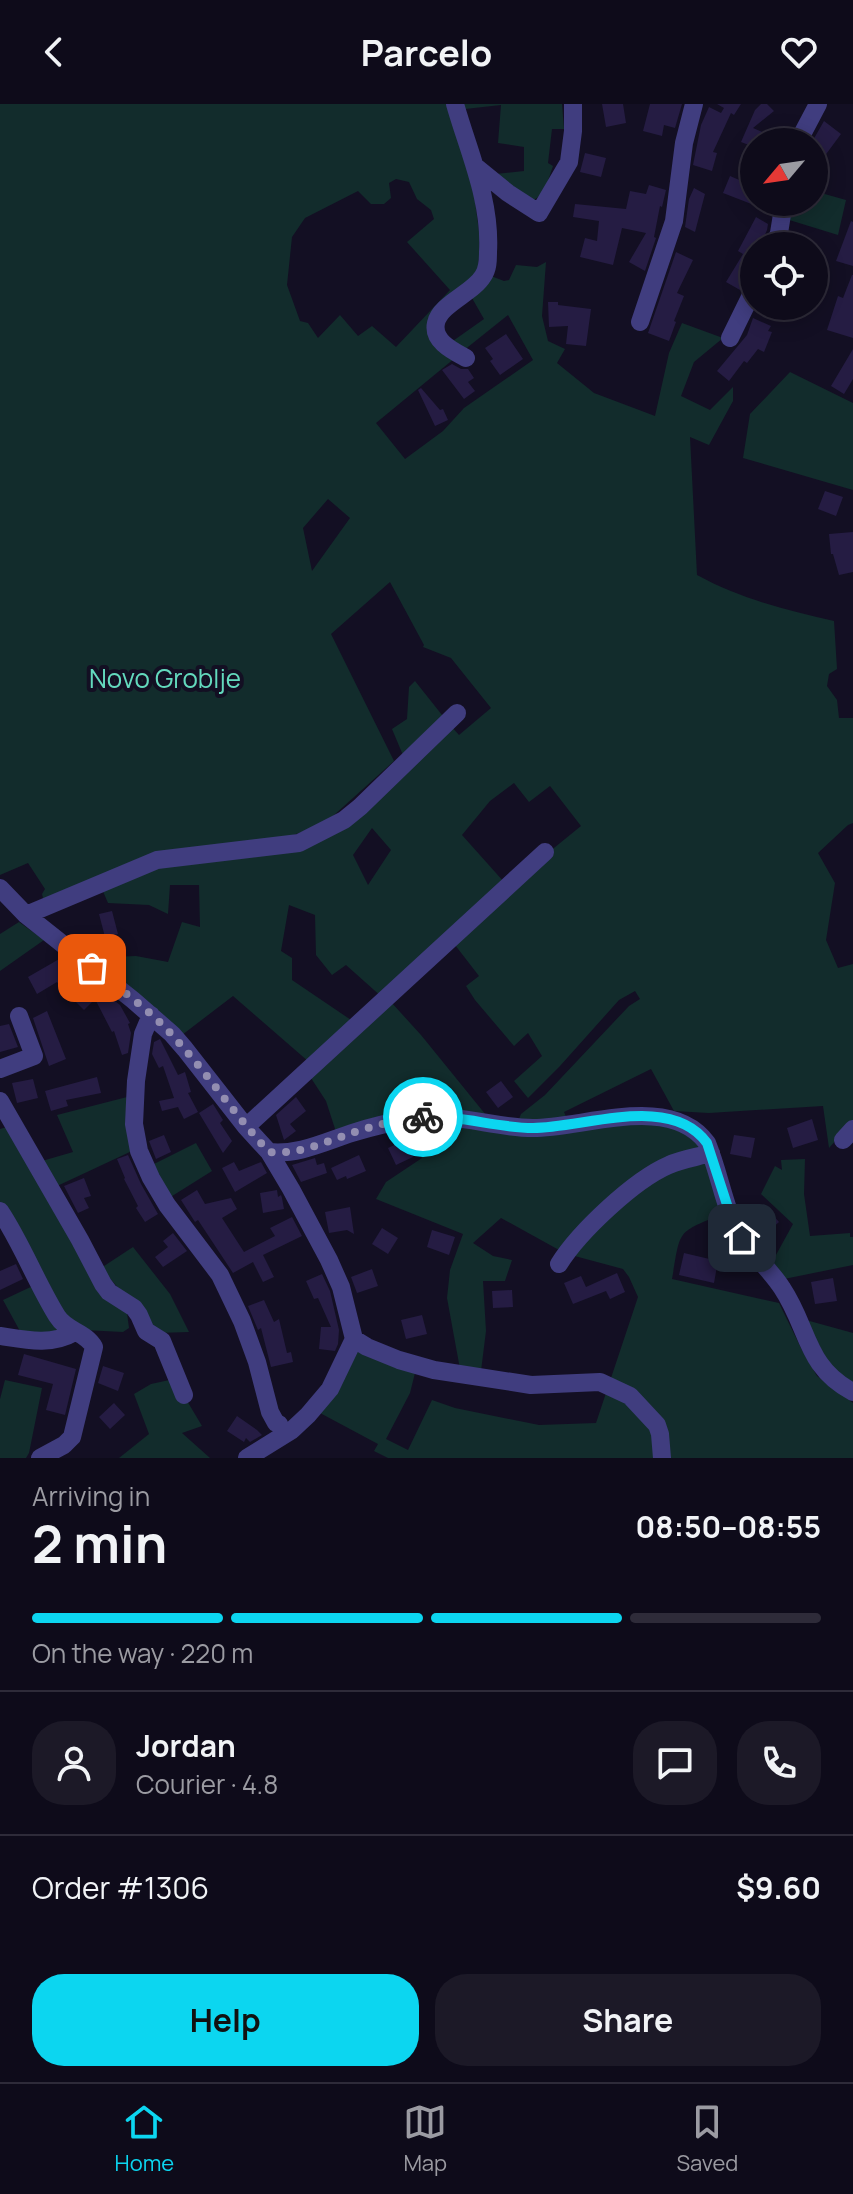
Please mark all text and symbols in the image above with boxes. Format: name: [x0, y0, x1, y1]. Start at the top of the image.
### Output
text: Parcelo: [361, 28, 492, 77]
icon: back: [32, 30, 76, 74]
icon: heart: [777, 30, 821, 74]
north arrow: [740, 128, 828, 216]
map controls: [740, 128, 828, 320]
button: locate: [740, 232, 828, 320]
park label: Novo Groblje: [89, 660, 241, 696]
pin: [58, 934, 126, 1002]
icon: bag: [70, 946, 114, 990]
courier: [383, 1077, 463, 1157]
icon: bike: [401, 1095, 445, 1139]
pin: [708, 1204, 776, 1272]
icon: home: [720, 1216, 764, 1260]
text: Arriving in: [32, 1478, 150, 1514]
text: 08:50–08:55: [636, 1506, 821, 1547]
text: 2 min: [32, 1508, 167, 1579]
text: On the way · 220 m: [32, 1635, 253, 1671]
button: person: [32, 1721, 116, 1805]
button: chat: [633, 1721, 717, 1805]
button: phone: [737, 1721, 821, 1805]
text: Jordan: [136, 1725, 236, 1766]
text: Courier · 4.8: [136, 1766, 278, 1802]
text: Order #1306: [32, 1867, 209, 1908]
text: $9.60: [736, 1867, 821, 1908]
button: Help: [32, 1974, 419, 2066]
button: Share: [435, 1974, 821, 2066]
tab: Home: [115, 2100, 174, 2178]
tab: Map: [403, 2100, 447, 2178]
tab: Saved: [676, 2100, 738, 2178]

